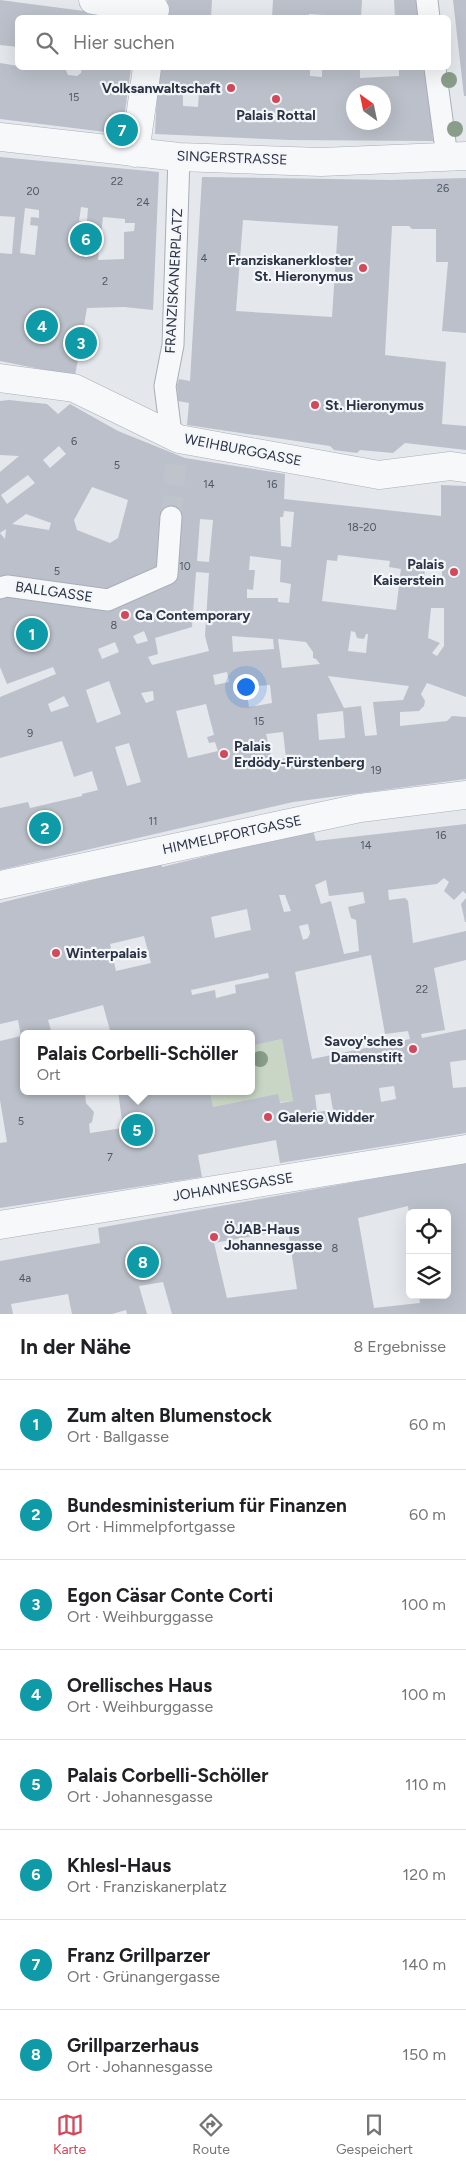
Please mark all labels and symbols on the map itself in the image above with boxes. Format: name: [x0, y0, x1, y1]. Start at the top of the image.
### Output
place label: Volksanwaltschaft: [102, 80, 221, 97]
marker: Volksanwaltschaft: [225, 82, 237, 94]
north arrow: [346, 85, 391, 130]
house number: 15: [69, 91, 79, 104]
marker: Palais Rottal: [270, 93, 282, 105]
place label: Palais Rottal: [236, 107, 316, 124]
pin: 7: [106, 111, 138, 149]
street label: SINGERSTRASSE: [176, 148, 288, 168]
house number: 22: [111, 175, 123, 188]
house number: 26: [437, 182, 449, 195]
house number: 20: [26, 185, 40, 198]
house number: 24: [137, 196, 150, 209]
street label: FRANZISKANERPLATZ: [162, 208, 186, 354]
pin: 6: [70, 220, 102, 258]
house number: 4: [201, 252, 208, 265]
place label: Franziskanerkloster St. Hieronymus: [228, 252, 354, 285]
marker: Franziskanerkloster St. Hieronymus: [357, 262, 369, 274]
house number: 2: [102, 275, 108, 288]
pin: 4: [26, 307, 58, 345]
pin: 3: [65, 324, 97, 362]
place label: St. Hieronymus: [325, 397, 424, 414]
marker: St. Hieronymus: [309, 399, 321, 411]
street label: WEIHBURGGASSE: [183, 430, 303, 470]
house number: 6: [71, 435, 77, 448]
house number: 5: [114, 459, 120, 472]
house number: 14: [203, 478, 215, 491]
house number: 16: [267, 478, 277, 491]
house number: 18-20: [347, 521, 377, 534]
place label: Palais Kaiserstein: [373, 556, 444, 589]
house number: 10: [179, 560, 191, 573]
house number: 5: [54, 565, 60, 578]
marker: Palais Kaiserstein: [448, 566, 460, 578]
street label: BALLGASSE: [14, 578, 94, 606]
place label: Ca Contemporary: [135, 607, 251, 624]
marker: Ca Contemporary: [119, 609, 131, 621]
pin: 1: [16, 615, 48, 653]
house number: 8: [111, 619, 118, 632]
your location: [233, 674, 259, 700]
house number: 15: [254, 715, 264, 728]
house number: 9: [27, 727, 33, 740]
place label: Palais Erdödy-Fürstenberg: [234, 738, 365, 771]
marker: Palais Erdödy-Fürstenberg: [218, 748, 230, 760]
house number: 19: [371, 764, 381, 777]
pin: 2: [29, 809, 61, 847]
street label: HIMMELPFORTGASSE: [161, 812, 303, 858]
house number: 11: [148, 815, 158, 828]
house number: 16: [436, 829, 446, 842]
house number: 14: [360, 839, 372, 852]
place label: Winterpalais: [66, 945, 147, 962]
marker: Winterpalais: [50, 947, 62, 959]
house number: 22: [416, 983, 428, 996]
place label: Savoy'sches Damenstift: [324, 1033, 403, 1066]
marker: Savoy'sches Damenstift: [407, 1043, 419, 1055]
place label: Galerie Widder: [278, 1109, 375, 1126]
pin: 5: [121, 1111, 153, 1149]
marker: Galerie Widder: [262, 1111, 274, 1123]
house number: 5: [18, 1115, 24, 1128]
house number: 7: [107, 1151, 113, 1164]
street label: JOHANNESGASSE: [171, 1169, 295, 1205]
place label: ÖJAB-Haus Johannesgasse: [224, 1221, 322, 1254]
marker: ÖJAB-Haus Johannesgasse: [208, 1231, 220, 1243]
house number: 8: [332, 1242, 339, 1255]
pin: 8: [127, 1243, 159, 1281]
house number: 4a: [19, 1272, 31, 1285]

